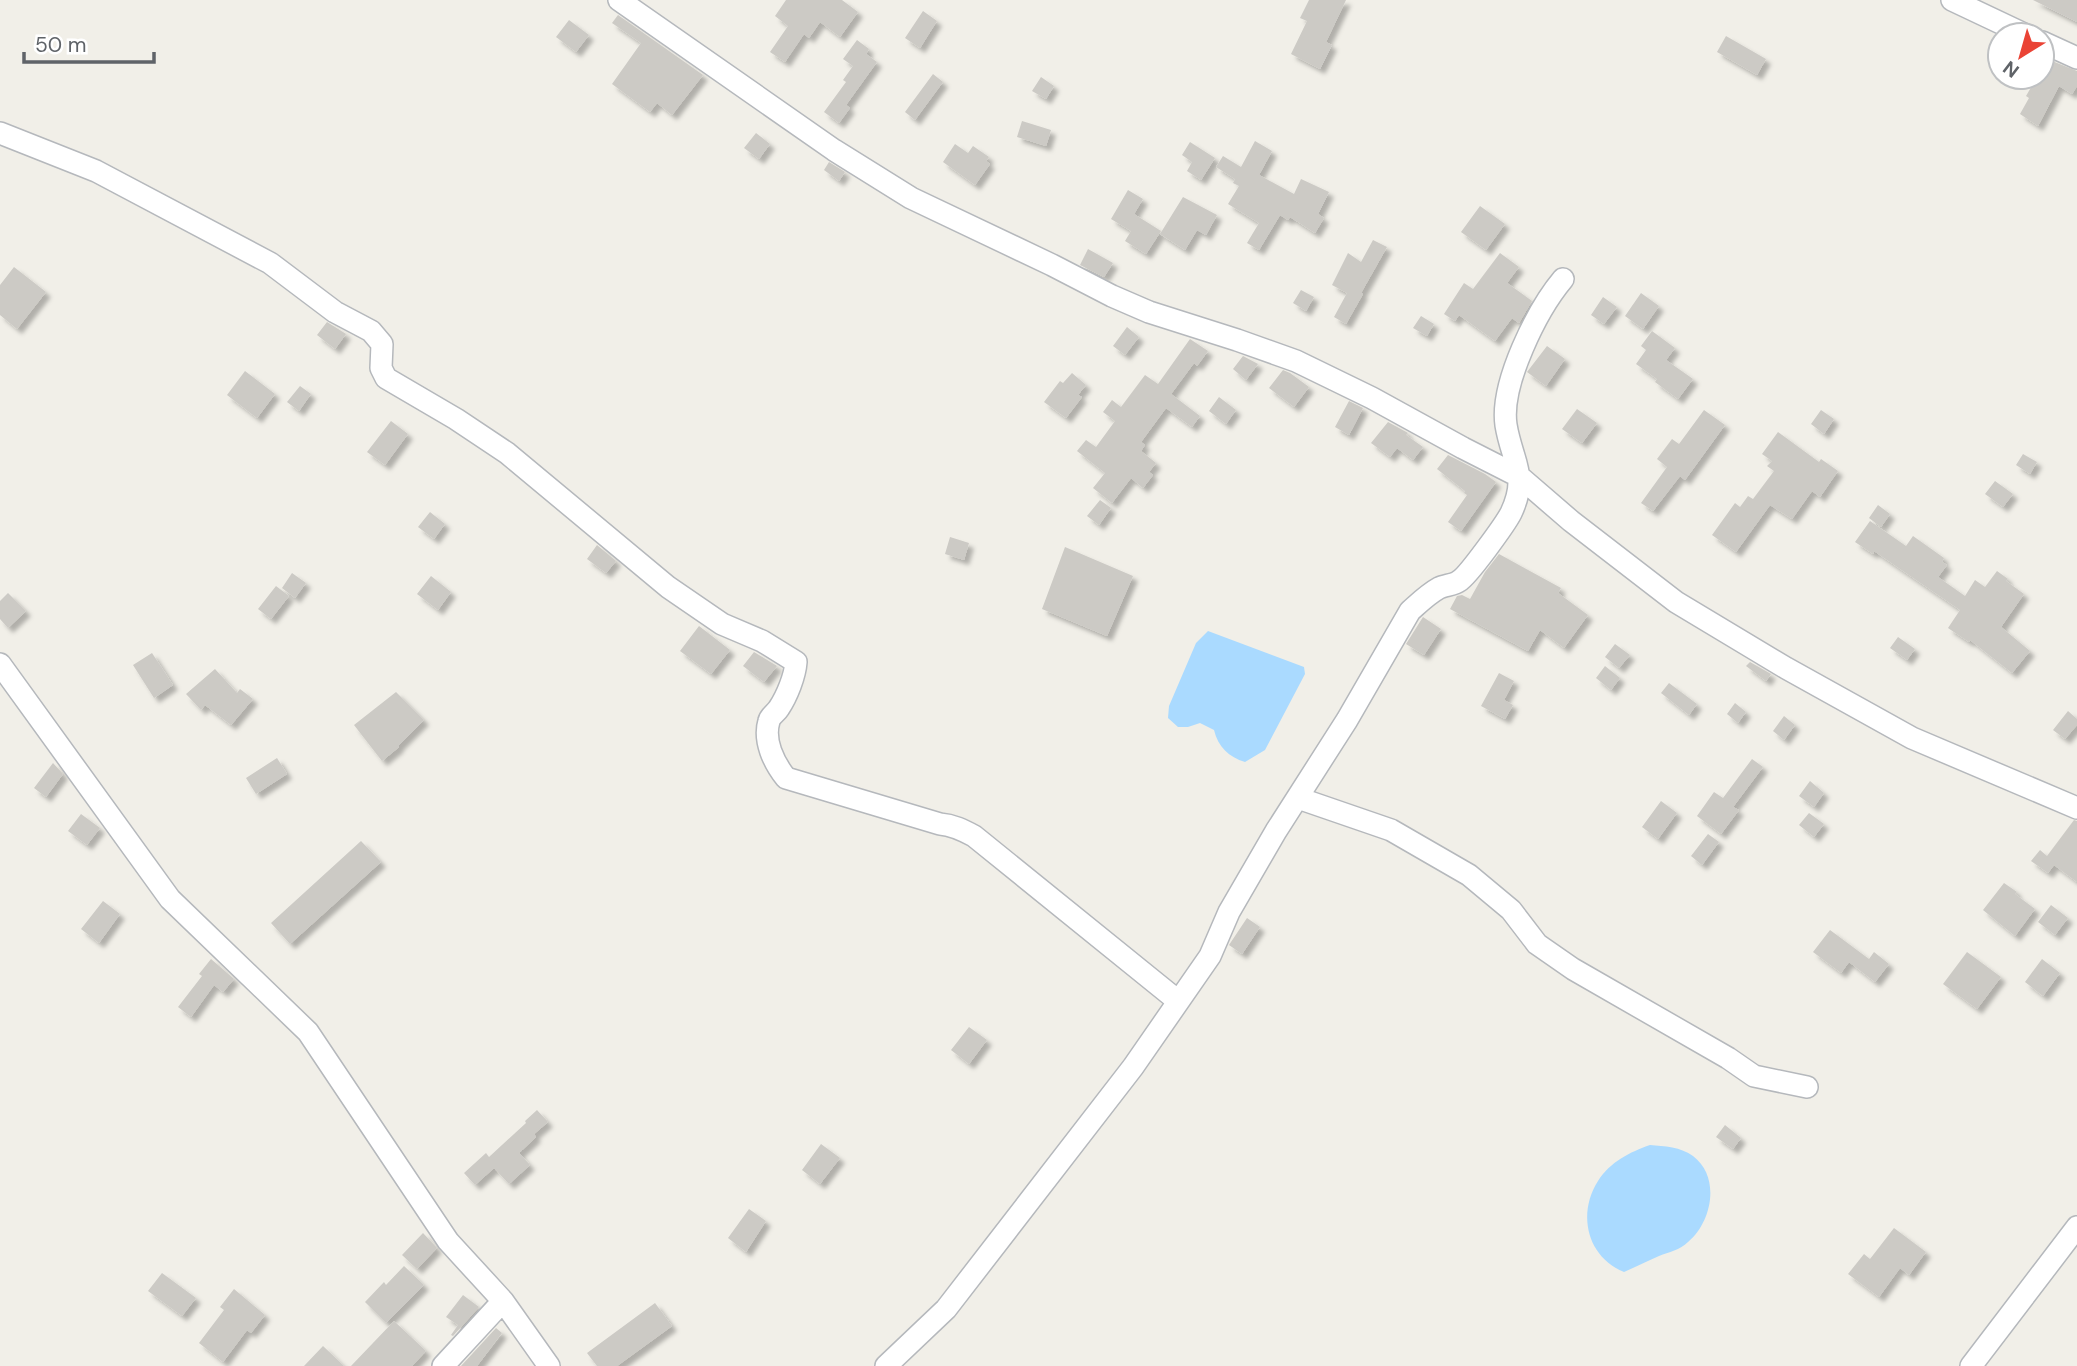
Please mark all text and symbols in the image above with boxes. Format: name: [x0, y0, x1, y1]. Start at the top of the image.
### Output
scale bar: [24, 21, 154, 65]
north arrow: [1986, 21, 2056, 91]
text: 50 m: [35, 31, 86, 59]
text: N: [1998, 55, 2024, 83]

